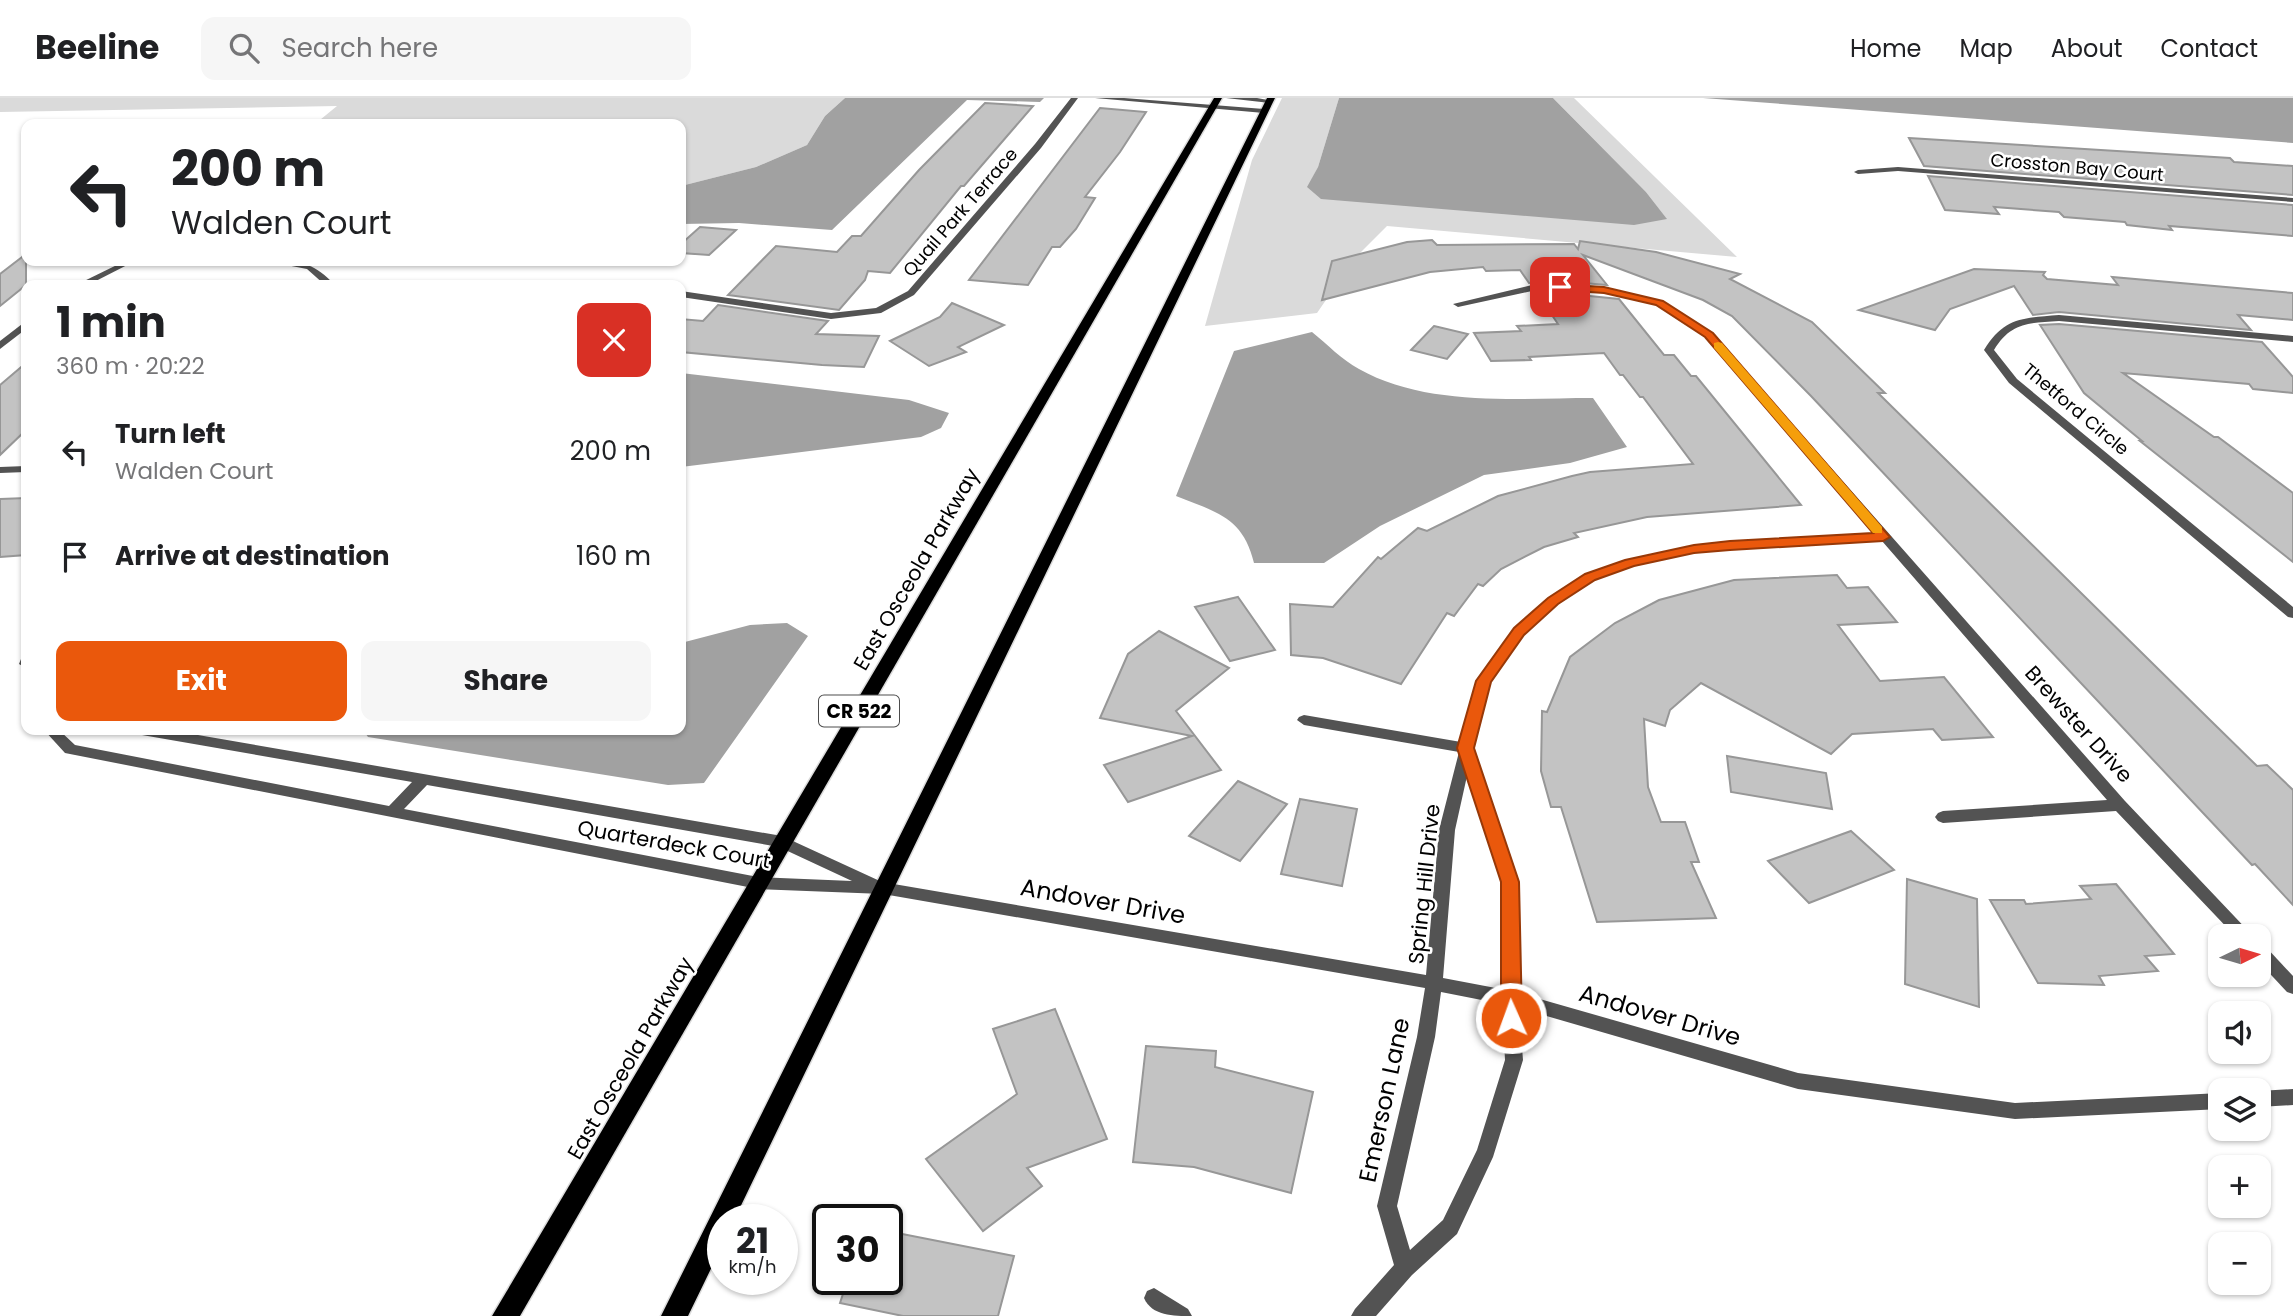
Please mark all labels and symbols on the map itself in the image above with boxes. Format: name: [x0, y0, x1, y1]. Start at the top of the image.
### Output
street label: Quail Park Terrace: [897, 142, 1023, 282]
street label: Crosston Bay Court: [1989, 147, 2165, 187]
pin: [1530, 257, 1590, 317]
street label: Thetford Circle: [2018, 357, 2134, 461]
street label: East Osceola Parkway: [846, 462, 986, 675]
street label: Brewster Drive: [2018, 659, 2140, 789]
road number: CR 522: [819, 696, 899, 726]
street label: Spring Hill Drive: [1401, 802, 1447, 966]
street label: Quarterdeck Court: [575, 813, 773, 875]
street label: Andover Drive: [1018, 870, 1188, 932]
north arrow: [2208, 924, 2272, 987]
street label: East Osceola Parkway: [560, 951, 700, 1164]
street label: Andover Drive: [1575, 976, 1745, 1054]
position arrow: [1474, 981, 1548, 1055]
street label: Emerson Lane: [1350, 1015, 1418, 1185]
speed limit sign: 30: [812, 1204, 903, 1295]

